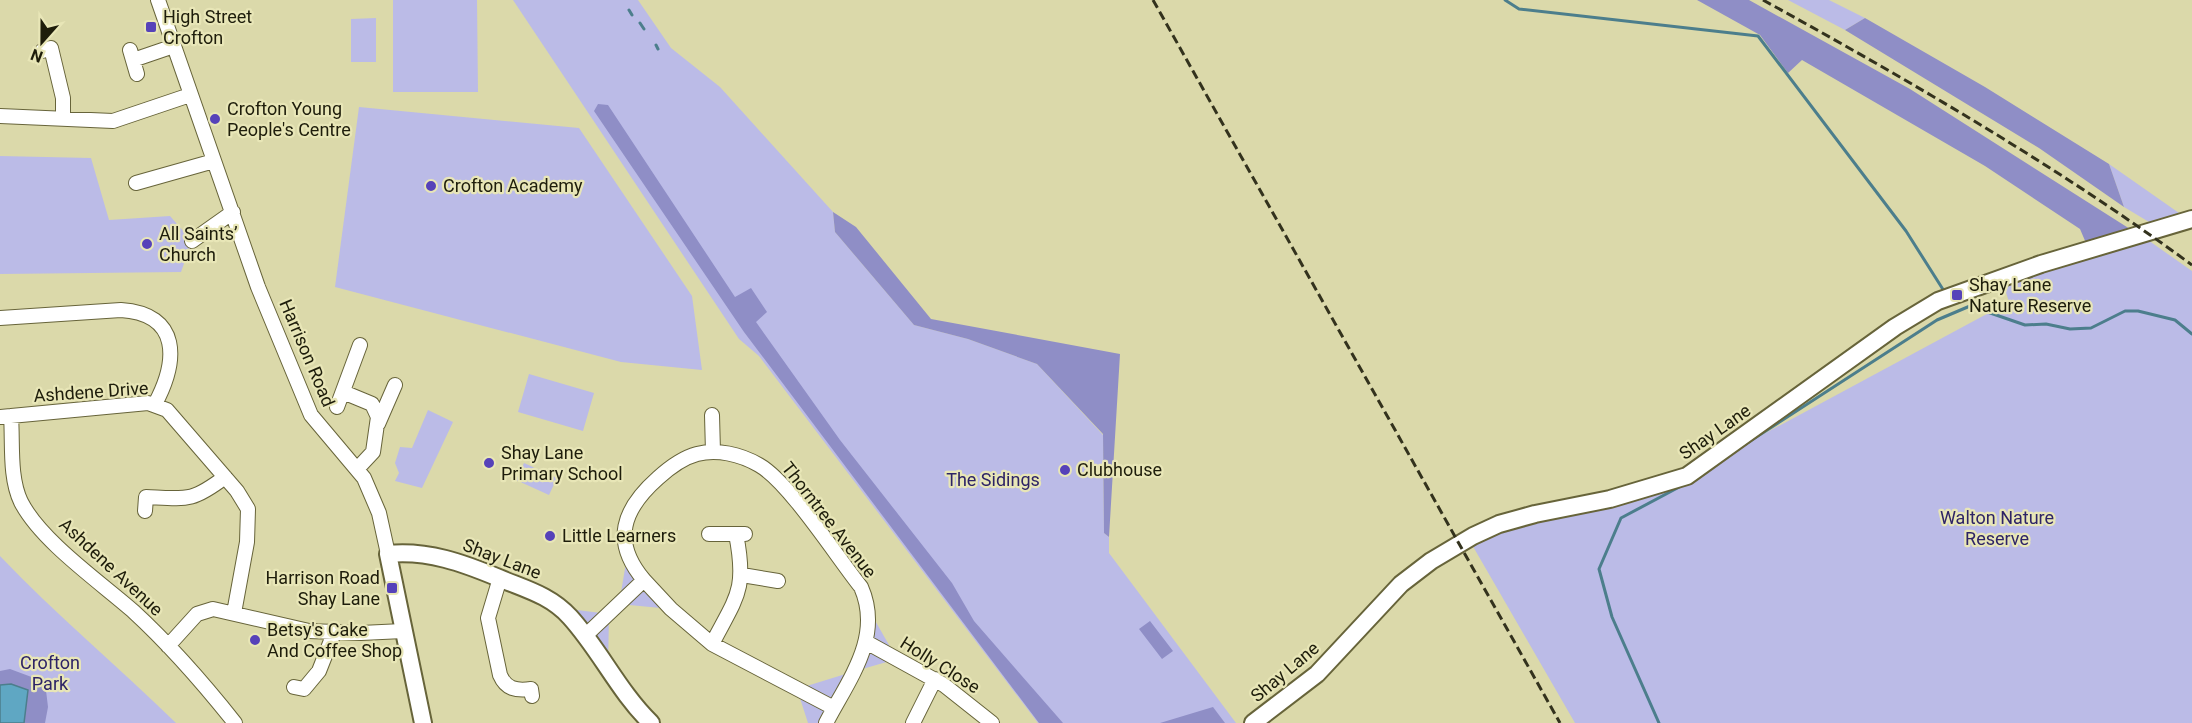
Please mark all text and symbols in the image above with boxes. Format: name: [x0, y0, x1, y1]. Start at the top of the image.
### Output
place label: High Street Crofton: [163, 6, 252, 48]
north arrow: [12, 12, 72, 72]
marker: High Street Crofton: [144, 20, 158, 34]
text: N: [28, 45, 45, 66]
place label: Crofton Young People's Centre: [227, 98, 351, 140]
marker: Crofton Young People's Centre: [208, 112, 222, 126]
place label: Crofton Academy: [443, 175, 583, 196]
marker: Crofton Academy: [424, 179, 438, 193]
place label: All Saints’ Church: [159, 223, 238, 265]
marker: All Saints’ Church: [140, 237, 154, 251]
place label: Shay Lane Nature Reserve: [1969, 274, 2091, 316]
marker: Shay Lane Nature Reserve: [1950, 288, 1964, 302]
street label: Harrison Road: [275, 296, 339, 410]
street label: Ashdene Drive: [33, 377, 149, 406]
street label: Shay Lane: [1675, 399, 1754, 464]
place label: Shay Lane Primary School: [501, 442, 623, 484]
marker: Shay Lane Primary School: [482, 456, 496, 470]
street label: Thorntree Avenue: [778, 458, 881, 582]
place label: Clubhouse: [1077, 459, 1162, 480]
marker: Clubhouse: [1058, 463, 1072, 477]
park label: The Sidings: [946, 469, 1040, 490]
park label: Walton Nature Reserve: [1940, 507, 2054, 549]
street label: Ashdene Avenue: [55, 513, 167, 620]
place label: Little Learners: [562, 525, 676, 546]
marker: Little Learners: [543, 529, 557, 543]
street label: Shay Lane: [460, 534, 544, 583]
place label: Harrison Road Shay Lane: [266, 567, 380, 609]
marker: Harrison Road Shay Lane: [385, 581, 399, 595]
place label: Betsy's Cake And Coffee Shop: [267, 619, 402, 661]
street label: Holly Close: [897, 632, 984, 697]
marker: Betsy's Cake And Coffee Shop: [248, 633, 262, 647]
street label: Shay Lane: [1246, 637, 1323, 706]
park label: Crofton Park: [20, 652, 80, 694]

